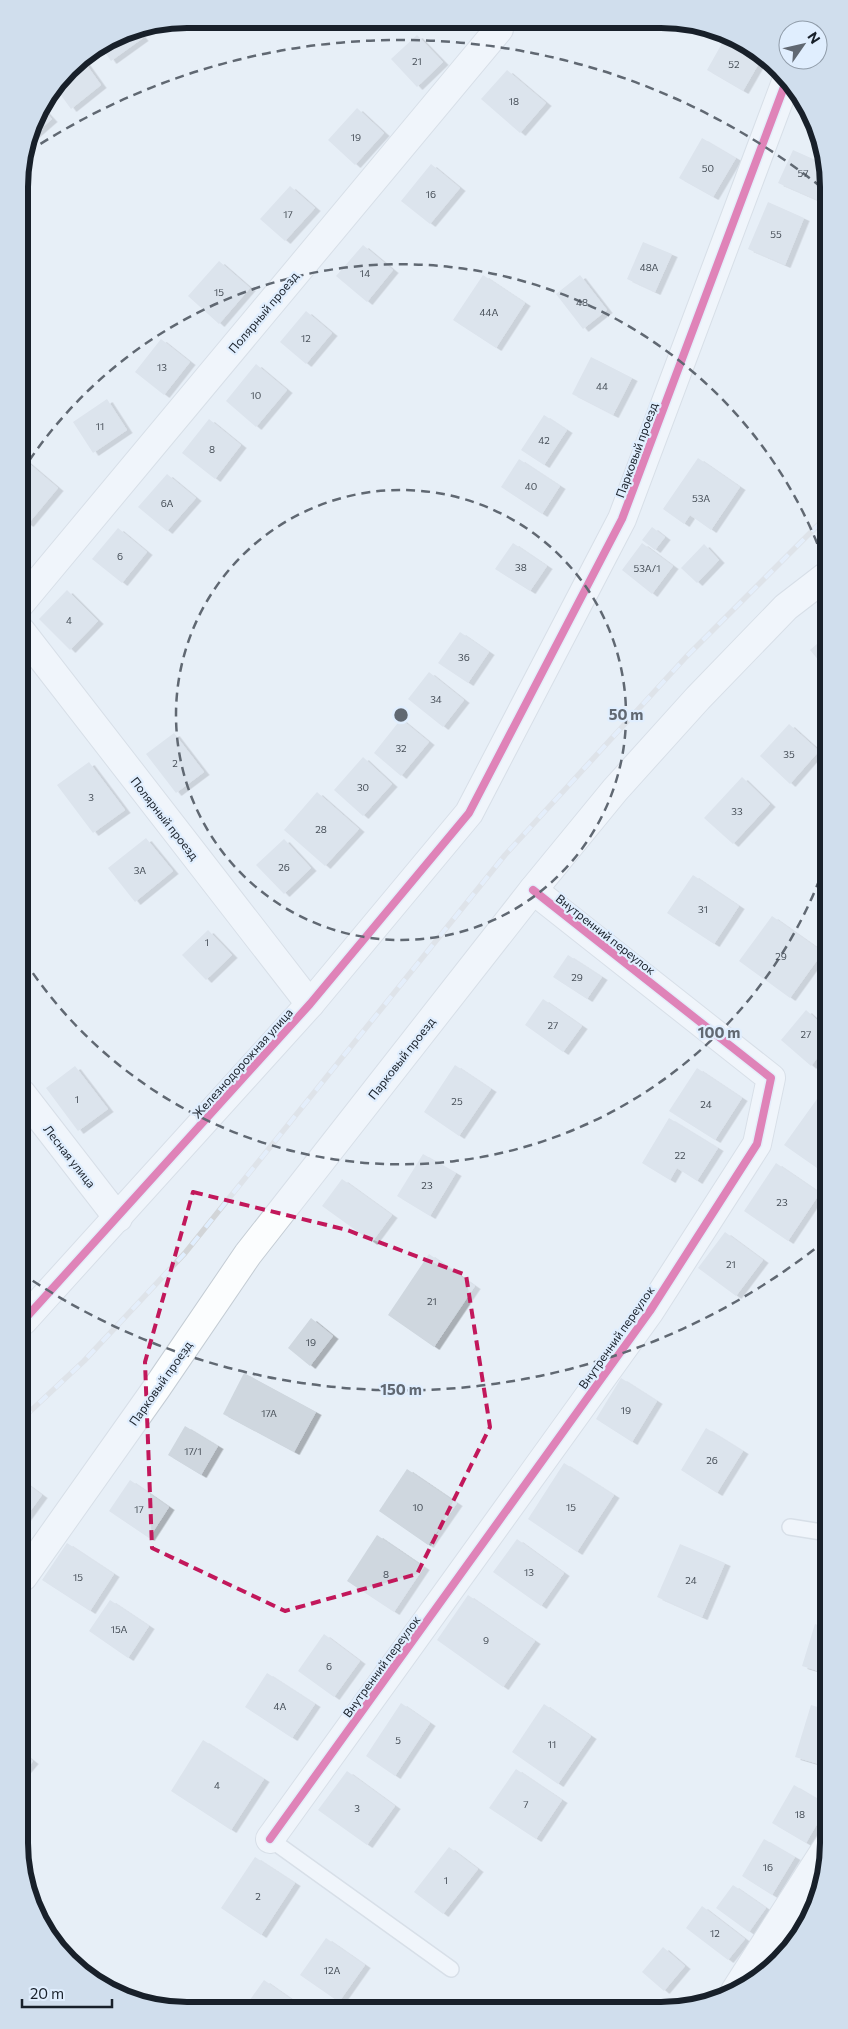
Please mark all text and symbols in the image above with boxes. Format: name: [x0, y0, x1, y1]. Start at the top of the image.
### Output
north arrow: [778, 20, 828, 70]
text: N: [804, 28, 824, 47]
house number: 21: [412, 55, 422, 67]
house number: 52: [728, 58, 740, 70]
house number: 18: [509, 95, 519, 107]
house number: 19: [351, 131, 361, 143]
house number: 50: [702, 162, 714, 174]
house number: 57: [797, 167, 809, 179]
house number: 16: [426, 188, 436, 200]
house number: 17: [283, 208, 293, 220]
house number: 55: [770, 228, 782, 240]
house number: 48А: [640, 261, 658, 273]
house number: 14: [360, 267, 370, 279]
street label: Полярный проезд: [225, 269, 301, 355]
house number: 15: [214, 286, 224, 298]
house number: 48: [576, 296, 588, 308]
house number: 44А: [480, 306, 499, 318]
house number: 12: [301, 332, 311, 344]
house number: 13: [157, 361, 167, 373]
house number: 44: [596, 380, 608, 392]
house number: 10: [251, 389, 261, 401]
street label: Парковый проезд: [612, 401, 660, 499]
house number: 11: [96, 420, 104, 432]
house number: 42: [538, 434, 550, 446]
house number: 8: [209, 443, 215, 455]
house number: 40: [525, 480, 537, 492]
house number: 53А: [692, 492, 710, 504]
house number: 6А: [161, 497, 173, 509]
house number: 6: [117, 550, 123, 562]
house number: 38: [515, 561, 527, 573]
house number: 53А/1: [634, 562, 660, 574]
house number: 4: [66, 614, 72, 626]
house number: 36: [458, 651, 470, 663]
house number: 34: [430, 693, 442, 705]
text: 50 m: [609, 705, 643, 723]
centre of rings: [392, 706, 410, 724]
house number: 32: [395, 742, 407, 754]
house number: 35: [783, 748, 795, 760]
house number: 2: [172, 757, 178, 769]
street label: Полярный проезд: [128, 774, 202, 862]
house number: 30: [357, 781, 369, 793]
house number: 3: [88, 791, 94, 803]
house number: 33: [731, 805, 743, 817]
house number: 28: [315, 823, 327, 835]
house number: 26: [278, 861, 290, 873]
house number: 3А: [134, 864, 146, 876]
street label: Внутренний переулок: [554, 891, 659, 977]
house number: 31: [698, 903, 708, 915]
house number: 1: [205, 936, 209, 948]
house number: 29: [775, 950, 787, 962]
house number: 29: [571, 971, 583, 983]
street label: Железнодорожная улица: [189, 1005, 295, 1121]
street label: Парковый проезд: [365, 1014, 437, 1102]
house number: 27: [548, 1019, 558, 1031]
text: 100 m: [698, 1023, 740, 1041]
house number: 27: [801, 1028, 811, 1040]
house number: 1: [75, 1093, 79, 1105]
house number: 25: [451, 1095, 463, 1107]
house number: 24: [700, 1098, 712, 1110]
street label: Лесная улица: [41, 1122, 99, 1190]
house number: 22: [674, 1149, 686, 1161]
house number: 23: [421, 1179, 433, 1191]
house number: 23: [776, 1196, 788, 1208]
house number: 21: [726, 1258, 736, 1270]
street label: Внутренний переулок: [575, 1282, 657, 1391]
house number: 21: [427, 1295, 437, 1307]
house number: 19: [306, 1336, 316, 1348]
street label: Парковый проезд: [126, 1338, 194, 1428]
text: 150 m: [380, 1380, 422, 1398]
house number: 19: [621, 1404, 631, 1416]
house number: 17А: [261, 1407, 277, 1419]
house number: 17/1: [184, 1445, 202, 1457]
house number: 26: [706, 1454, 718, 1466]
house number: 10: [413, 1501, 423, 1513]
house number: 15: [566, 1501, 576, 1513]
house number: 17: [134, 1503, 144, 1515]
house number: 13: [524, 1566, 534, 1578]
house number: 8: [383, 1568, 389, 1580]
house number: 15: [73, 1571, 83, 1583]
house number: 24: [685, 1574, 697, 1586]
street label: Внутренний переулок: [339, 1612, 423, 1720]
house number: 15А: [111, 1623, 127, 1635]
house number: 9: [483, 1634, 489, 1646]
house number: 6: [326, 1660, 332, 1672]
house number: 4А: [274, 1700, 287, 1712]
house number: 5: [395, 1734, 401, 1746]
house number: 11: [548, 1738, 556, 1750]
house number: 4: [214, 1779, 220, 1791]
house number: 7: [523, 1798, 529, 1810]
house number: 3: [354, 1802, 360, 1814]
house number: 18: [795, 1808, 805, 1820]
house number: 16: [763, 1861, 773, 1873]
house number: 1: [444, 1874, 448, 1886]
house number: 2: [255, 1890, 261, 1902]
house number: 12: [710, 1927, 720, 1939]
house number: 12А: [324, 1964, 340, 1976]
scale bar: [22, 1976, 112, 2008]
text: 20 m: [30, 1984, 64, 2002]

